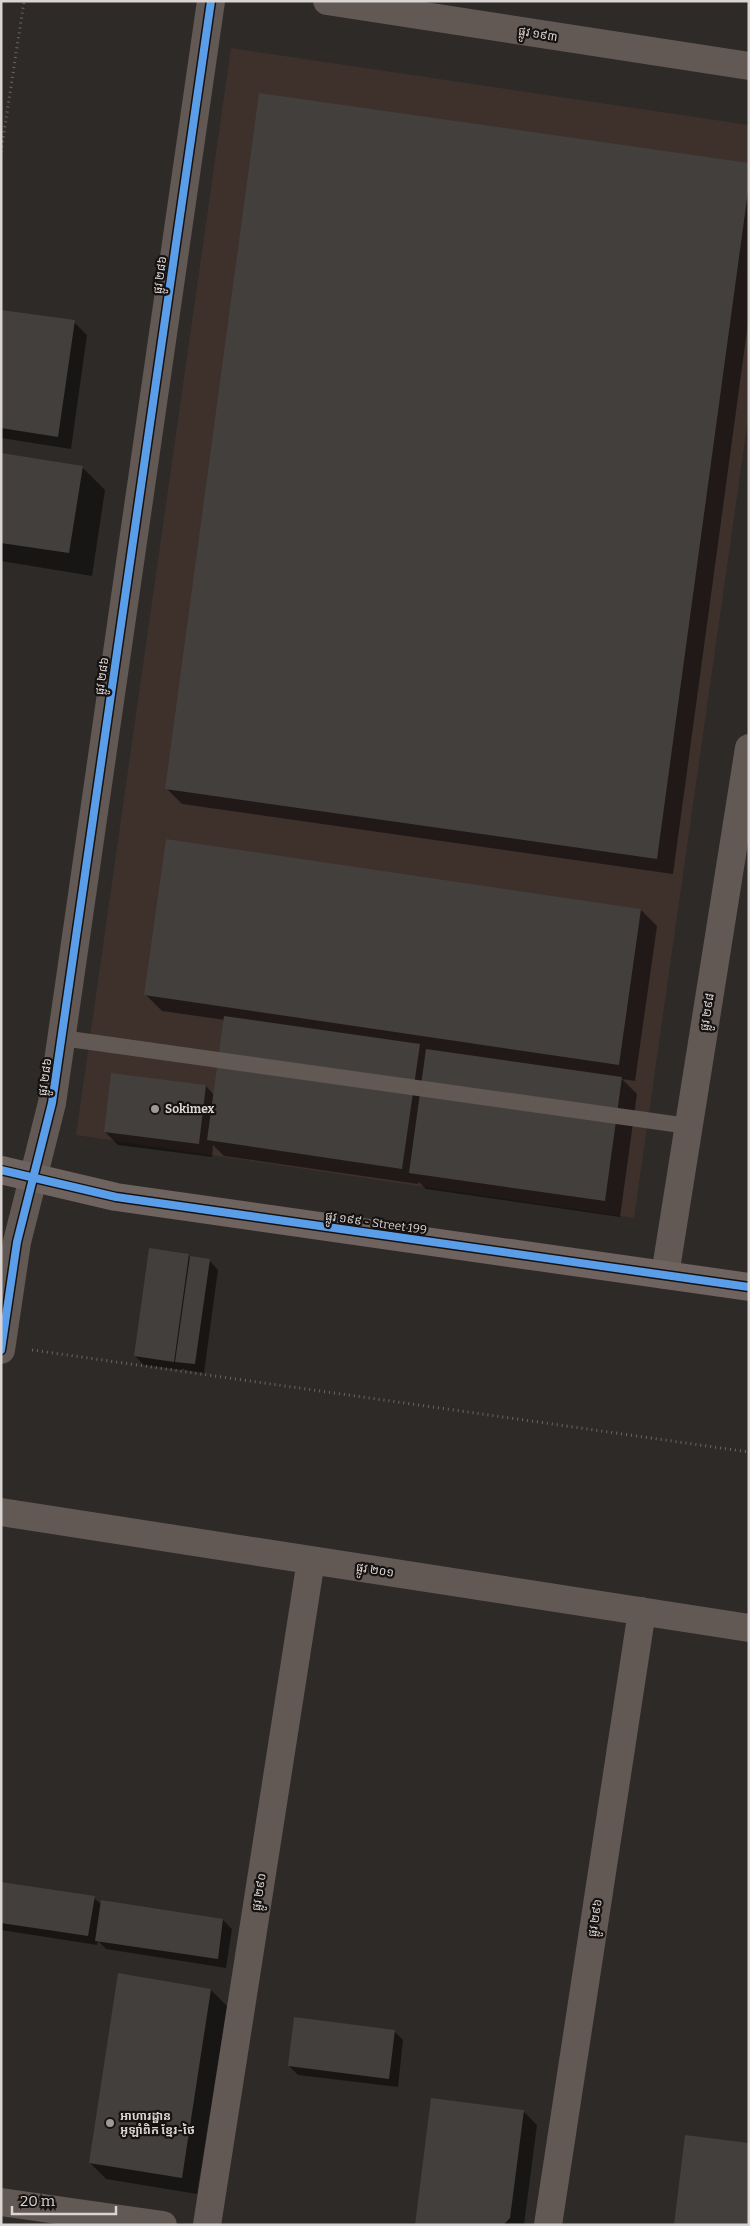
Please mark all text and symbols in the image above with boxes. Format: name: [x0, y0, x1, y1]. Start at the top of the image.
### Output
street label: ផ្លូវ ១៩៣: [517, 24, 559, 48]
street label: ផ្លូវ ២៨៦: [150, 255, 173, 295]
street label: ផ្លូវ ២៨៦: [92, 656, 115, 696]
street label: ផ្លូវ ២៩៨: [697, 992, 720, 1033]
street label: ផ្លូវ ២៨៦: [35, 1057, 58, 1097]
place label: Sokimex: [165, 1102, 215, 1116]
marker: Sokimex: [149, 1103, 161, 1115]
street label: ផ្លូវ ១៩៩ - Street 199: [324, 1209, 428, 1241]
street label: ផ្លូវ ២០១: [354, 1560, 395, 1583]
street label: ផ្លូវ ២៩០: [249, 1872, 272, 1913]
street label: ផ្លូវ ២៩៦: [585, 1898, 608, 1939]
place label: អាហារដ្ឋាន អូឡាំពិក ខ្មែរ-ថៃ: [120, 2109, 195, 2137]
marker: អាហារដ្ឋាន អូឡាំពិក ខ្មែរ-ថៃ: [104, 2117, 116, 2129]
scale bar: [12, 2184, 116, 2216]
text: 20 m: [20, 2192, 56, 2210]

